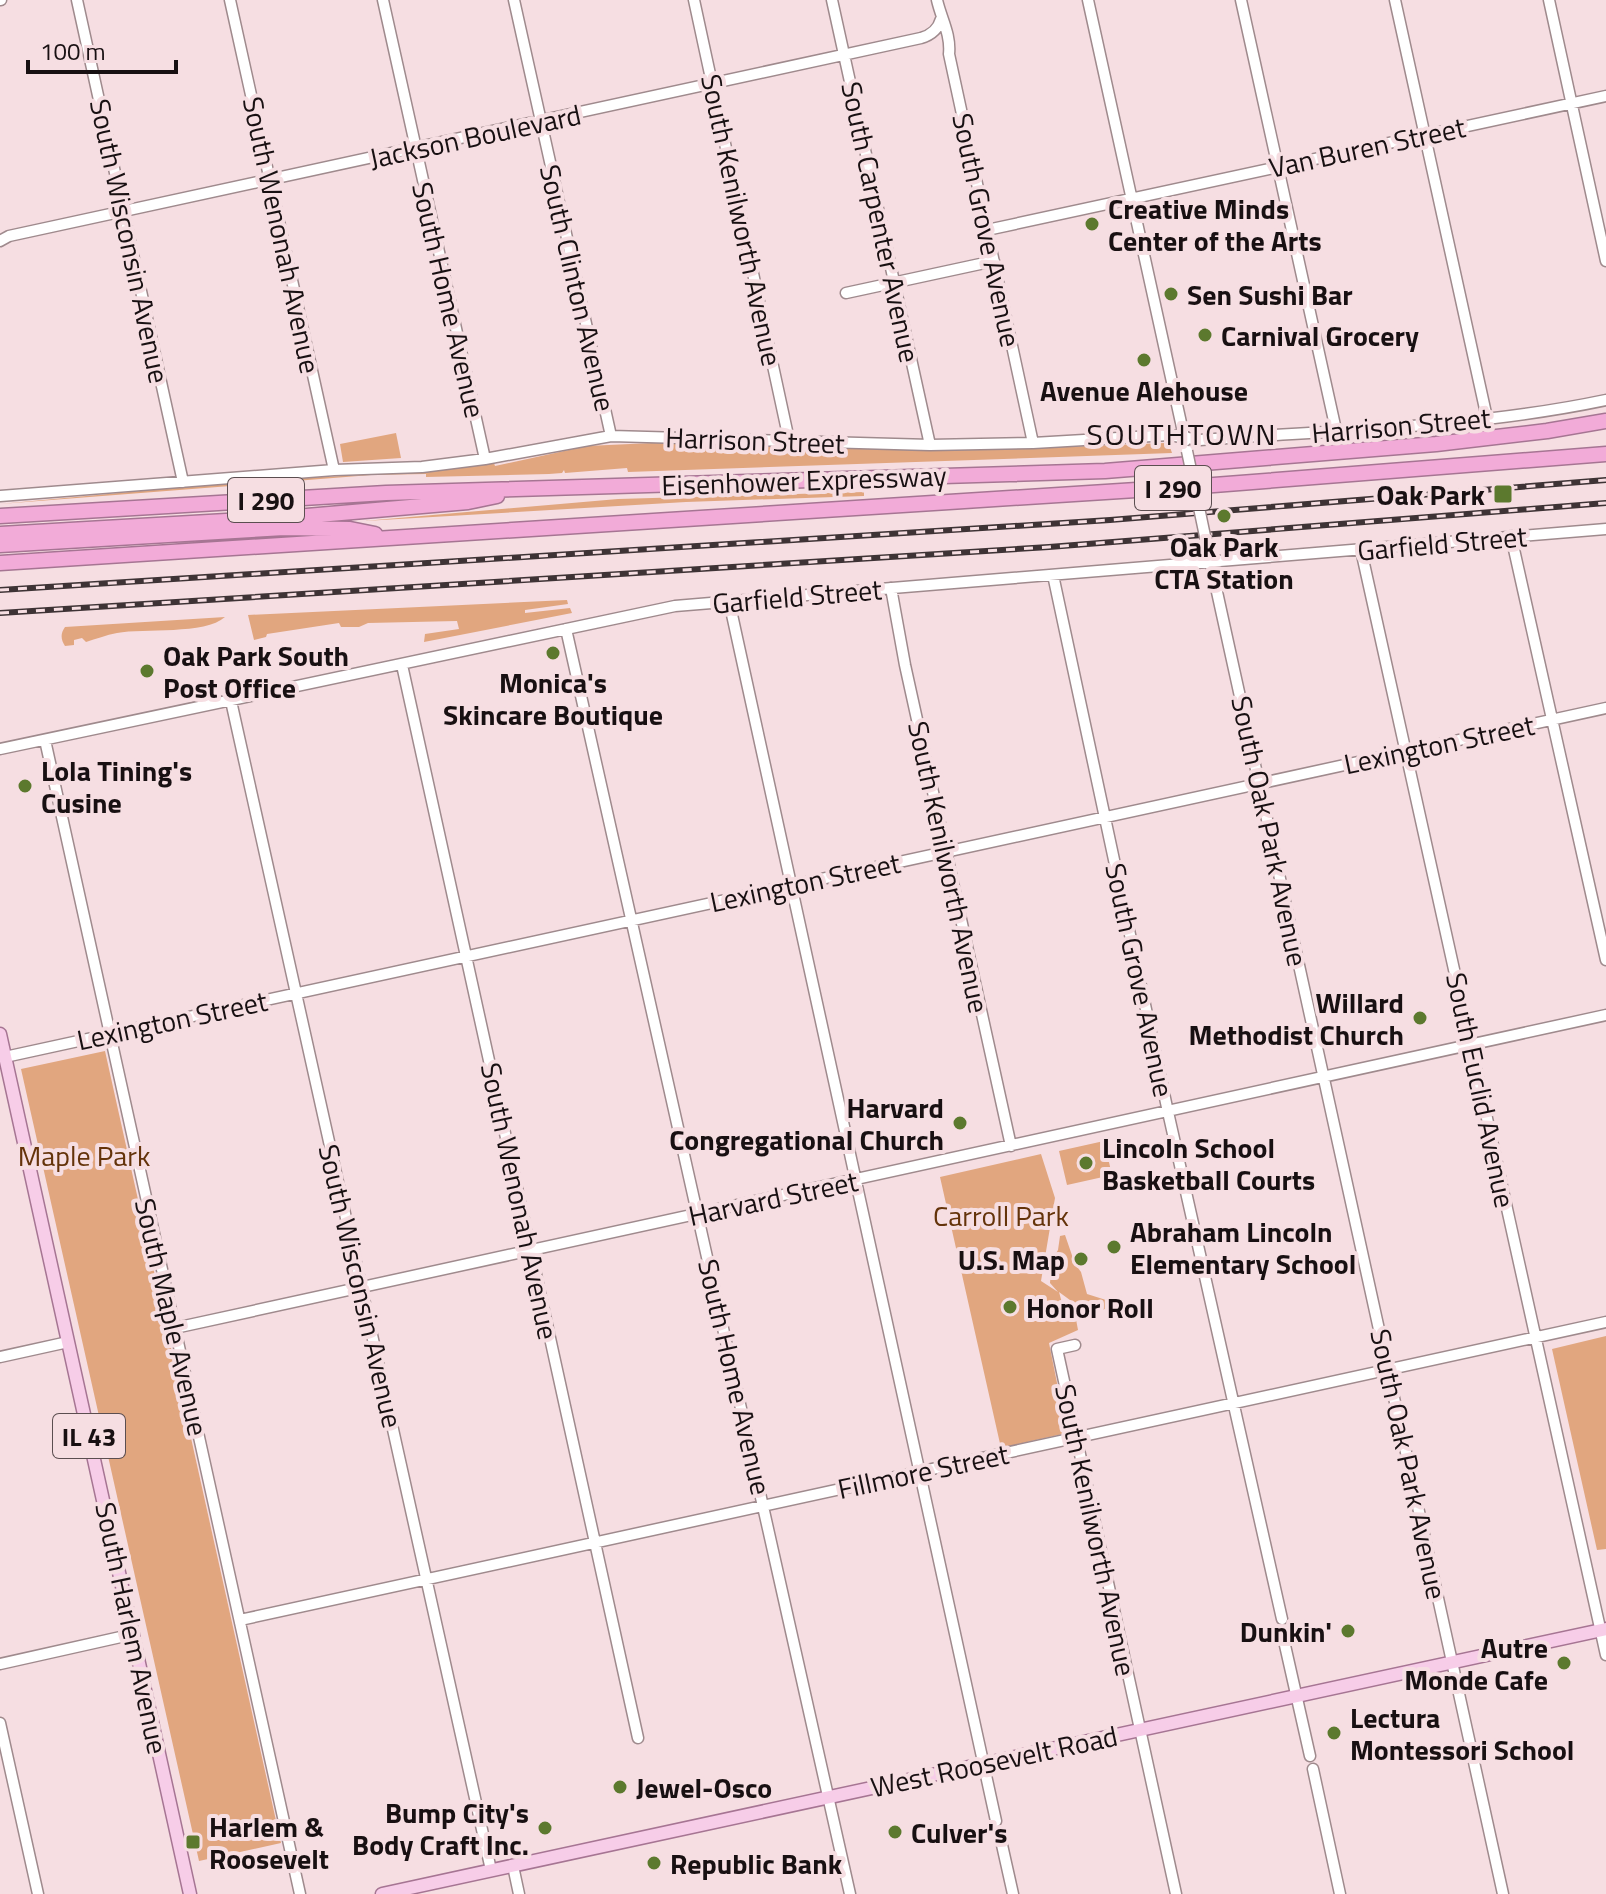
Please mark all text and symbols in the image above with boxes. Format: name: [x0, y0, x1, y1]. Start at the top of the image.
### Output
scale bar: [28, 24, 176, 74]
text: 100 m: [40, 33, 106, 69]
street label: South Kenilworth Avenue: [690, 70, 794, 370]
street label: South Carpenter Avenue: [830, 78, 932, 366]
street label: South Wenonah Avenue: [232, 93, 332, 377]
street label: Jackson Boulevard: [365, 93, 585, 179]
street label: South Wisconsin Avenue: [79, 95, 181, 387]
street label: Van Buren Street: [1265, 105, 1469, 189]
street label: South Grove Avenue: [941, 109, 1033, 351]
street label: South Clinton Avenue: [529, 160, 627, 416]
street label: South Home Avenue: [401, 178, 497, 422]
place label: Creative Minds Center of the Arts: [1108, 187, 1322, 262]
marker: Creative Minds Center of the Arts: [1083, 215, 1101, 233]
place label: Sen Sushi Bar: [1187, 273, 1353, 316]
marker: Sen Sushi Bar: [1162, 285, 1180, 303]
place label: Carnival Grocery: [1221, 314, 1419, 357]
marker: Carnival Grocery: [1196, 326, 1214, 344]
marker: Avenue Alehouse: [1135, 351, 1153, 369]
place label: Avenue Alehouse: [1040, 369, 1248, 412]
street label: Harrison Street: [1310, 396, 1493, 454]
district label: SOUTHTOWN: [1086, 411, 1278, 457]
street label: Harrison Street: [664, 415, 846, 465]
street label: Eisenhower Expressway: [661, 454, 947, 506]
road number: I 290: [1135, 466, 1211, 510]
place label: Oak Park: [1376, 473, 1486, 516]
road number: I 290: [228, 478, 304, 522]
marker: Oak Park: [1492, 483, 1514, 505]
marker: Oak Park CTA Station: [1215, 507, 1233, 525]
street label: Garfield Street: [1355, 514, 1529, 572]
place label: Oak Park CTA Station: [1154, 525, 1294, 600]
street label: Garfield Street: [710, 567, 884, 625]
place label: Oak Park South Post Office: [163, 634, 349, 709]
marker: Monica's Skincare Boutique: [544, 644, 562, 662]
place label: Monica's Skincare Boutique: [443, 661, 663, 736]
marker: Oak Park South Post Office: [138, 662, 156, 680]
street label: South Oak Park Avenue: [1220, 692, 1320, 970]
street label: Lexington Street: [1340, 703, 1538, 785]
street label: South Kenilworth Avenue: [897, 717, 1001, 1017]
place label: Lola Tining's Cusine: [41, 749, 192, 824]
marker: Lola Tining's Cusine: [16, 777, 34, 795]
street label: Lexington Street: [706, 841, 904, 923]
street label: South Grove Avenue: [1094, 859, 1186, 1101]
street label: South Euclid Avenue: [1435, 968, 1527, 1212]
street label: Lexington Street: [73, 979, 271, 1061]
place label: Willard Methodist Church: [1189, 981, 1404, 1056]
marker: Willard Methodist Church: [1411, 1009, 1429, 1027]
street label: South Wenonah Avenue: [470, 1059, 570, 1343]
place label: Harvard Congregational Church: [669, 1086, 944, 1161]
marker: Harvard Congregational Church: [951, 1114, 969, 1132]
place label: Lincoln School Basketball Courts: [1102, 1126, 1315, 1201]
park label: Maple Park: [18, 1134, 150, 1177]
street label: South Wisconsin Avenue: [307, 1140, 415, 1432]
marker: Lincoln School Basketball Courts: [1077, 1154, 1095, 1172]
street label: Harvard Street: [684, 1159, 862, 1237]
street label: South Maple Avenue: [124, 1194, 220, 1440]
park label: Carroll Park: [933, 1194, 1069, 1237]
place label: Abraham Lincoln Elementary School: [1130, 1210, 1356, 1285]
place label: U.S. Map: [958, 1238, 1065, 1281]
marker: Abraham Lincoln Elementary School: [1105, 1238, 1123, 1256]
marker: U.S. Map: [1072, 1250, 1090, 1268]
street label: South Home Avenue: [687, 1255, 783, 1499]
place label: Honor Roll: [1026, 1286, 1154, 1329]
marker: Honor Roll: [1001, 1298, 1019, 1316]
street label: South Oak Park Avenue: [1359, 1325, 1459, 1603]
street label: South Kenilworth Avenue: [1044, 1380, 1148, 1680]
road number: IL 43: [53, 1414, 125, 1458]
street label: Fillmore Street: [833, 1432, 1013, 1510]
street label: South Harlem Avenue: [84, 1498, 180, 1758]
place label: Dunkin': [1240, 1610, 1332, 1653]
marker: Dunkin': [1339, 1622, 1357, 1640]
place label: Autre Monde Cafe: [1404, 1626, 1548, 1701]
marker: Autre Monde Cafe: [1555, 1654, 1573, 1672]
place label: Lectura Montessori School: [1350, 1696, 1574, 1771]
street label: West Roosevelt Road: [867, 1714, 1121, 1808]
marker: Lectura Montessori School: [1325, 1724, 1343, 1742]
place label: Jewel-Osco: [636, 1766, 772, 1809]
marker: Jewel-Osco: [611, 1778, 629, 1796]
place label: Bump City's Body Craft Inc.: [352, 1791, 529, 1866]
place label: Harlem & Roosevelt: [209, 1805, 329, 1880]
place label: Culver's: [911, 1811, 1007, 1854]
marker: Bump City's Body Craft Inc.: [536, 1819, 554, 1837]
marker: Culver's: [886, 1823, 904, 1841]
marker: Harlem & Roosevelt: [184, 1833, 202, 1851]
place label: Republic Bank: [670, 1842, 843, 1885]
marker: Republic Bank: [645, 1854, 663, 1872]

